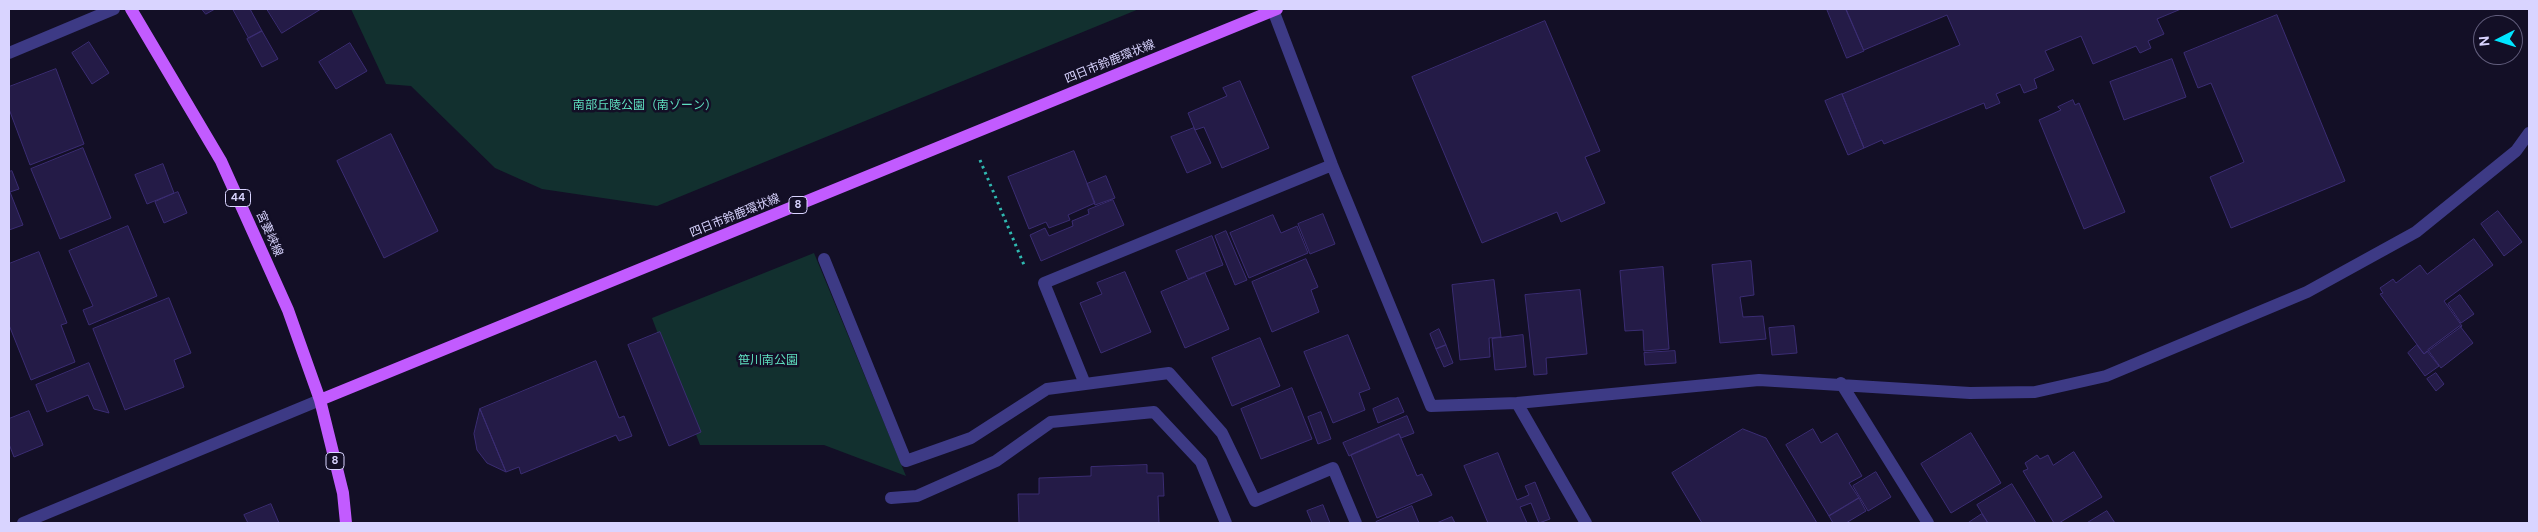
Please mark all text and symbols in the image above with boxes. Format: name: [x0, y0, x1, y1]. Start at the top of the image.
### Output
north arrow: [2473, 15, 2523, 65]
text: N: [2475, 35, 2493, 47]
street label: 四日市鈴鹿環状線: [1063, 37, 1157, 87]
park label: 南部丘陵公園（南ゾーン）: [573, 99, 717, 113]
road number: 44: [226, 190, 250, 207]
street label: 四日市鈴鹿環状線: [688, 191, 782, 241]
road number: 8: [789, 196, 807, 214]
street label: 宮妻峡線: [253, 209, 285, 259]
park label: 笹川南公園: [738, 354, 798, 368]
road number: 8: [326, 452, 344, 470]

